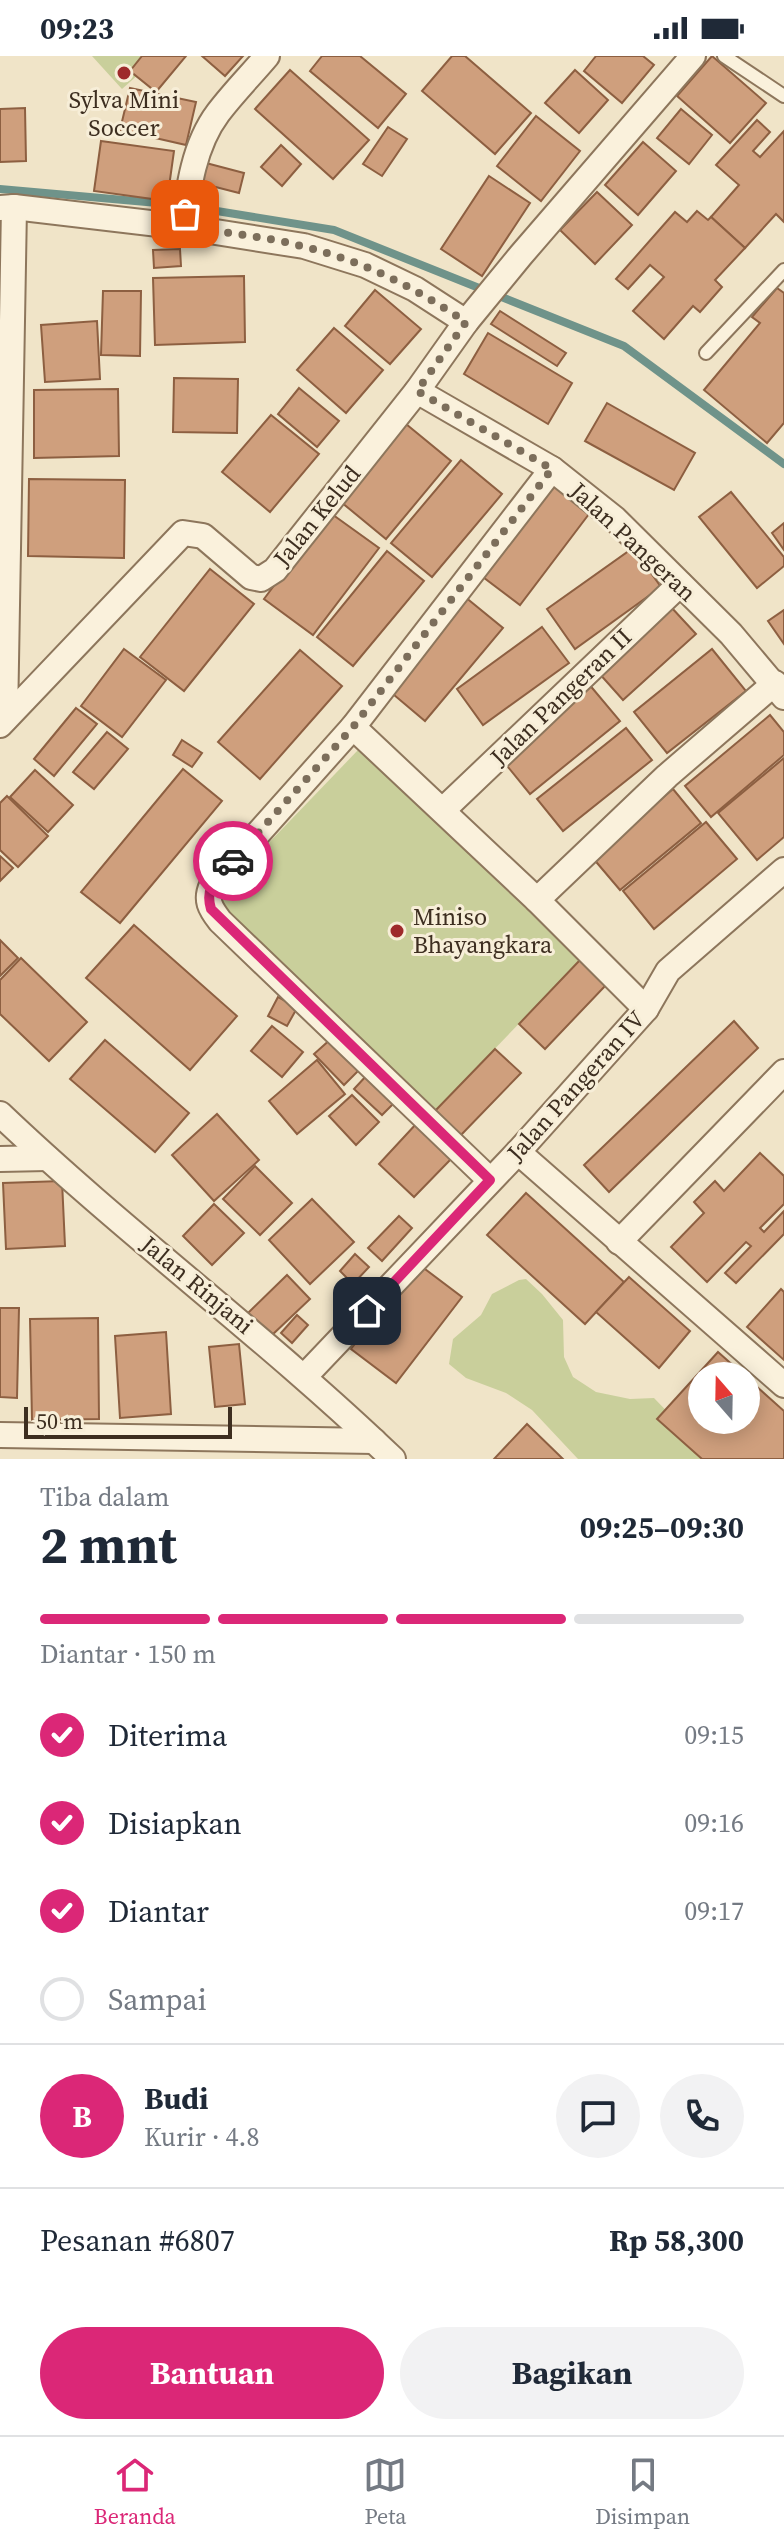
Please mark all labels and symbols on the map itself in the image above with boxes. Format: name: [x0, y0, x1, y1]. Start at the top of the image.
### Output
marker: Sylva Mini Soccer: [115, 64, 133, 82]
place label: Sylva Mini Soccer: [69, 83, 179, 144]
pin: [151, 180, 219, 248]
street label: Jalan Kelud: [265, 458, 368, 574]
street label: Jalan Pangeran: [562, 474, 704, 609]
street label: Jalan Pangeran II: [482, 621, 639, 773]
courier: [193, 821, 273, 901]
place label: Miniso Bhayangkara: [413, 900, 553, 961]
marker: Miniso Bhayangkara: [388, 922, 406, 940]
street label: Jalan Pangeran IV: [498, 1003, 652, 1169]
street label: Jalan Rinjani: [133, 1227, 261, 1341]
pin: [333, 1277, 401, 1345]
north arrow: [688, 1362, 760, 1434]
scale bar: [24, 1403, 232, 1439]

